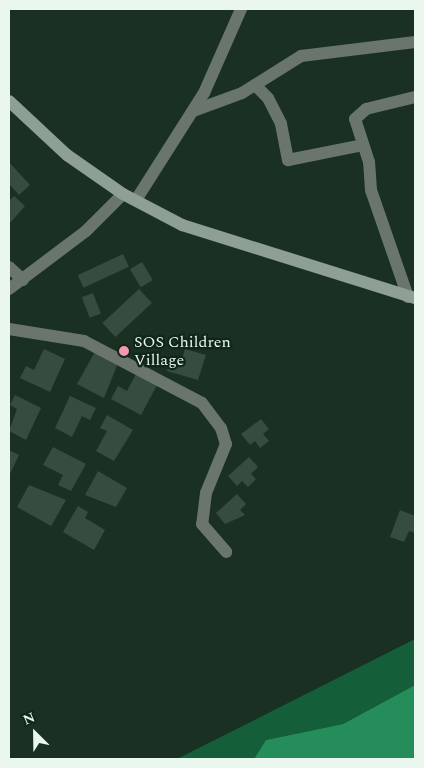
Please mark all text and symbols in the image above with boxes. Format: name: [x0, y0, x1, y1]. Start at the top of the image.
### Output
place label: SOS Children Village: [134, 332, 231, 370]
marker: SOS Children Village: [118, 345, 130, 357]
text: N: [20, 707, 38, 731]
north arrow: [10, 708, 60, 758]

